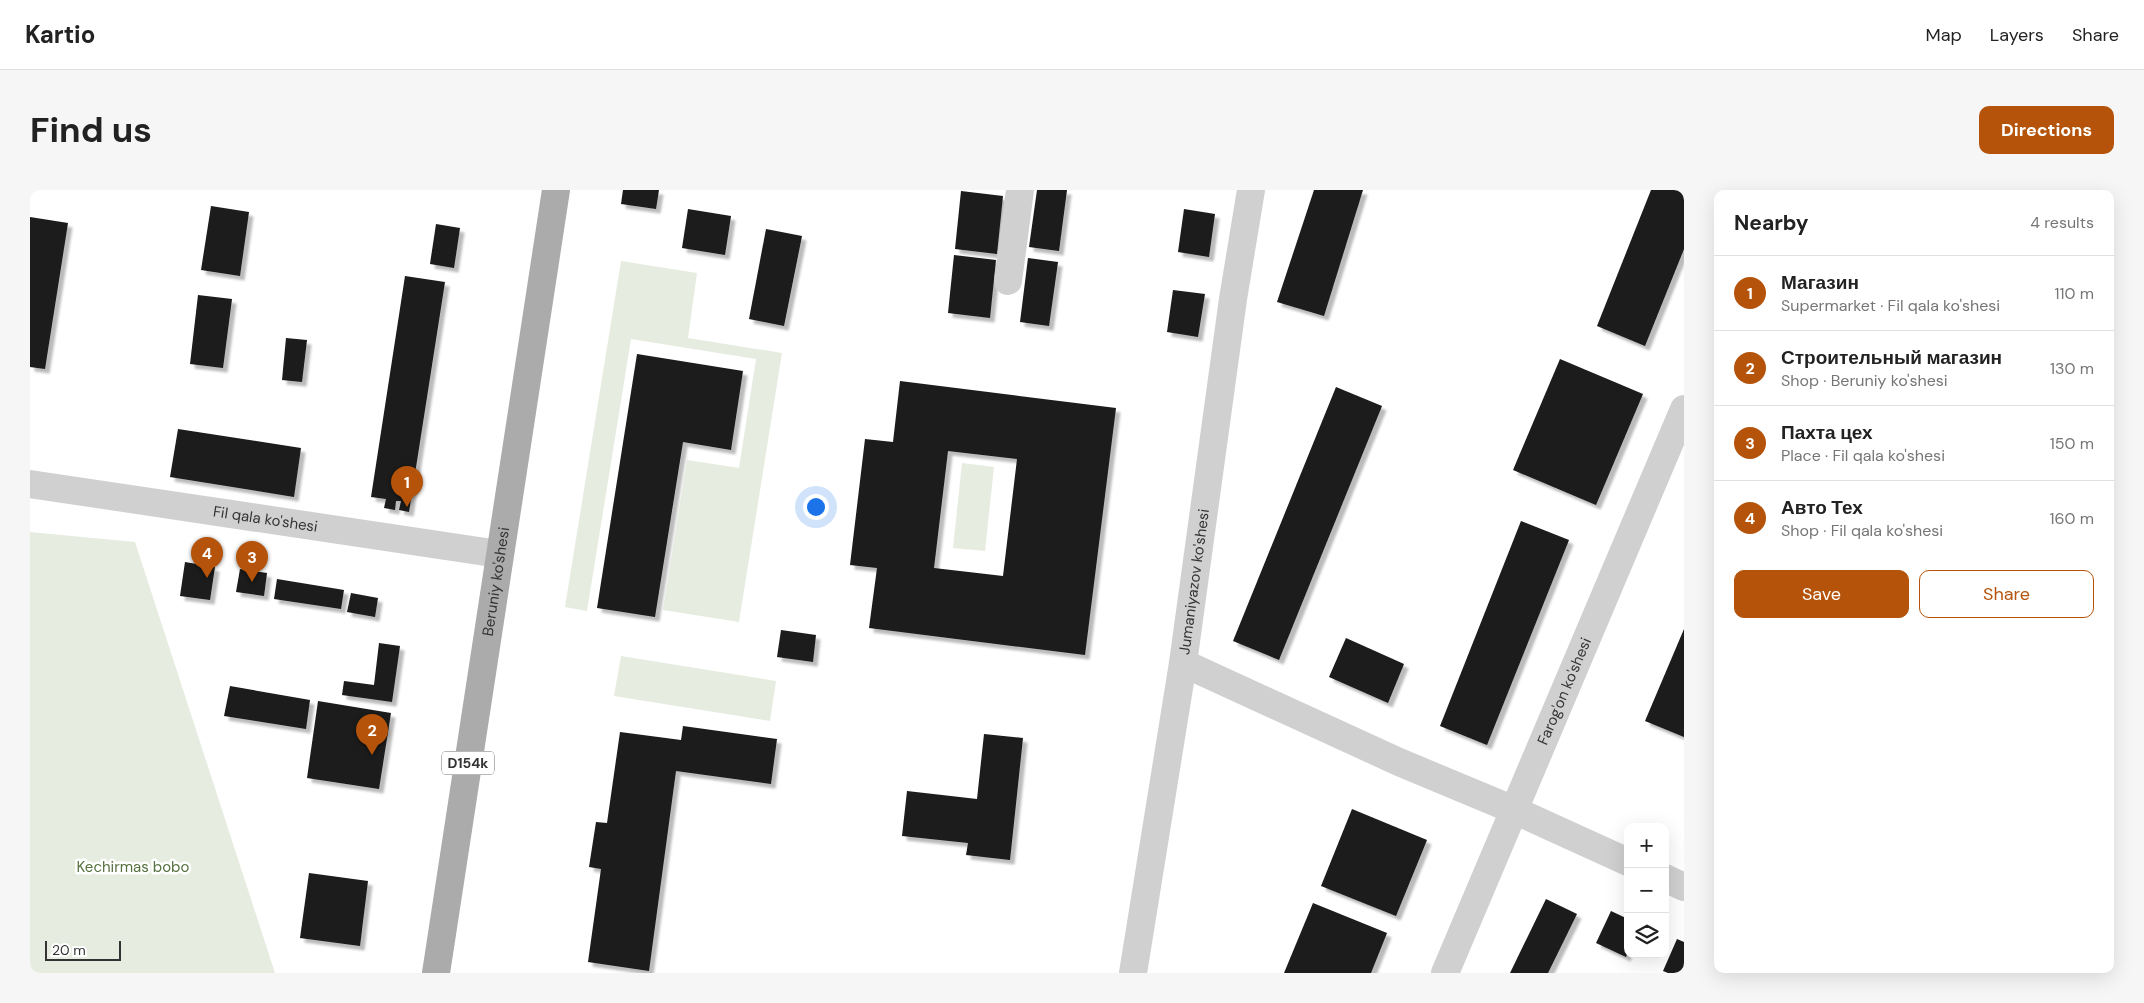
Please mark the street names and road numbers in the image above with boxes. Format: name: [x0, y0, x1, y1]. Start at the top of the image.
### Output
street label: Fil qala ko'shesi: [212, 501, 319, 537]
street label: Jumaniyazov ko'shesi: [1174, 508, 1214, 656]
street label: Beruniy ko'shesi: [478, 526, 514, 637]
street label: Farog'on ko'shesi: [1533, 635, 1596, 748]
road number: D154k: [442, 752, 494, 774]

